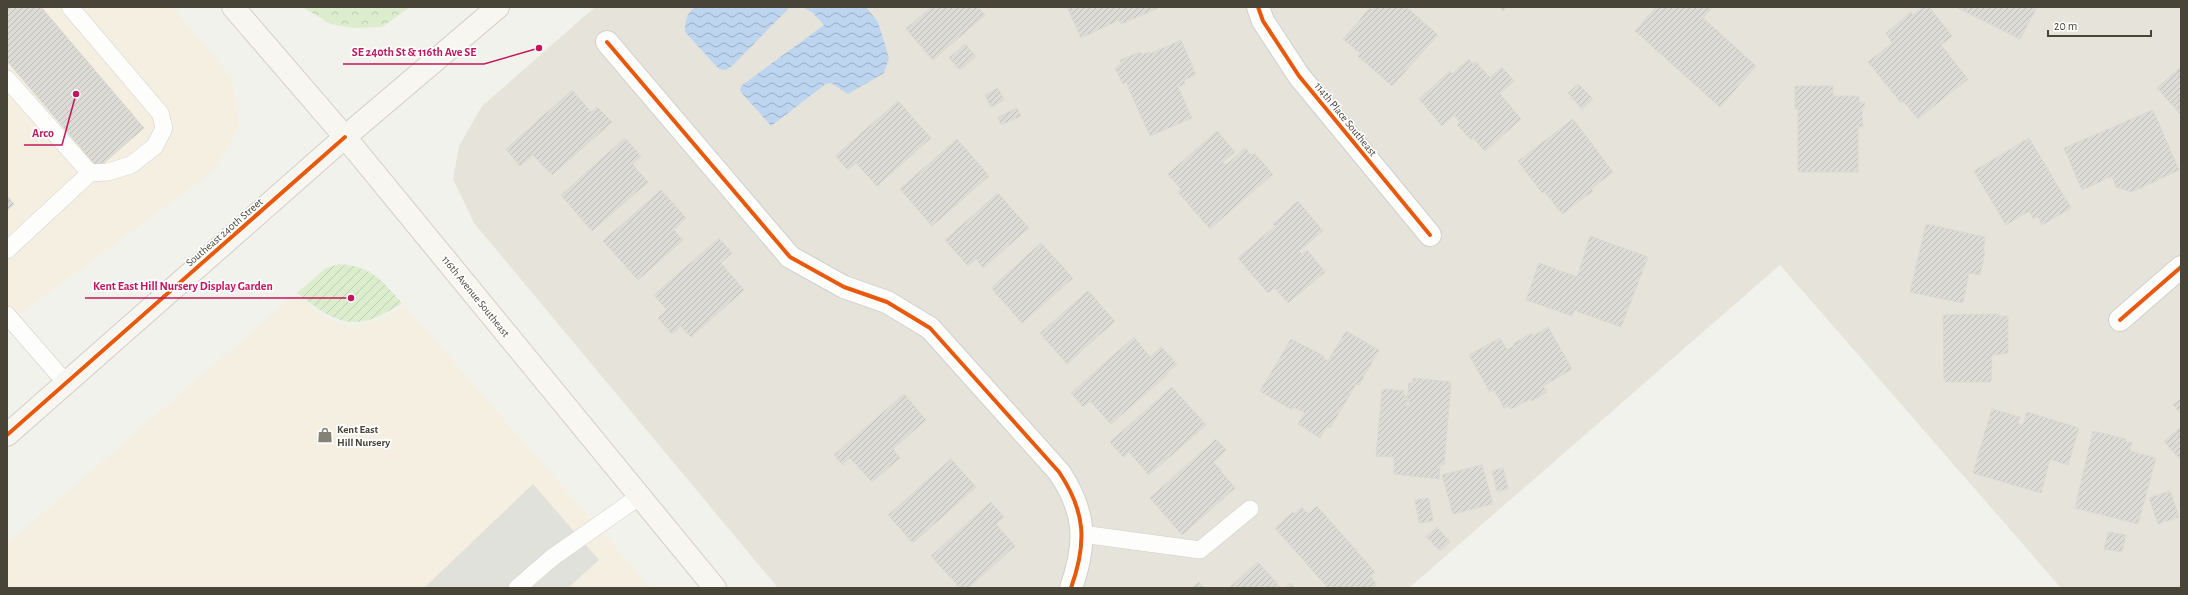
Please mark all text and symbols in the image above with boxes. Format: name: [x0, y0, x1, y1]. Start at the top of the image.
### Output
scale bar: [2048, 12, 2151, 38]
text: 20 m: [2054, 20, 2077, 32]
callout: SE 240th St & 116th Ave SE: [343, 40, 484, 64]
text: SE 240th St & 116th Ave SE: [352, 46, 476, 58]
street label: 114th Place Southeast: [1313, 80, 1379, 159]
callout: Arco: [24, 121, 62, 145]
text: Arco: [32, 127, 54, 139]
street label: Southeast 240th Street: [184, 196, 265, 269]
street label: 116th Avenue Southeast: [440, 254, 512, 339]
callout: Kent East Hill Nursery Display Garden: [85, 274, 281, 298]
text: Kent East Hill Nursery Display Garden: [93, 280, 273, 293]
place label: Kent East Hill Nursery: [337, 424, 390, 448]
shop icon: Kent East Hill Nursery: [316, 426, 334, 444]

